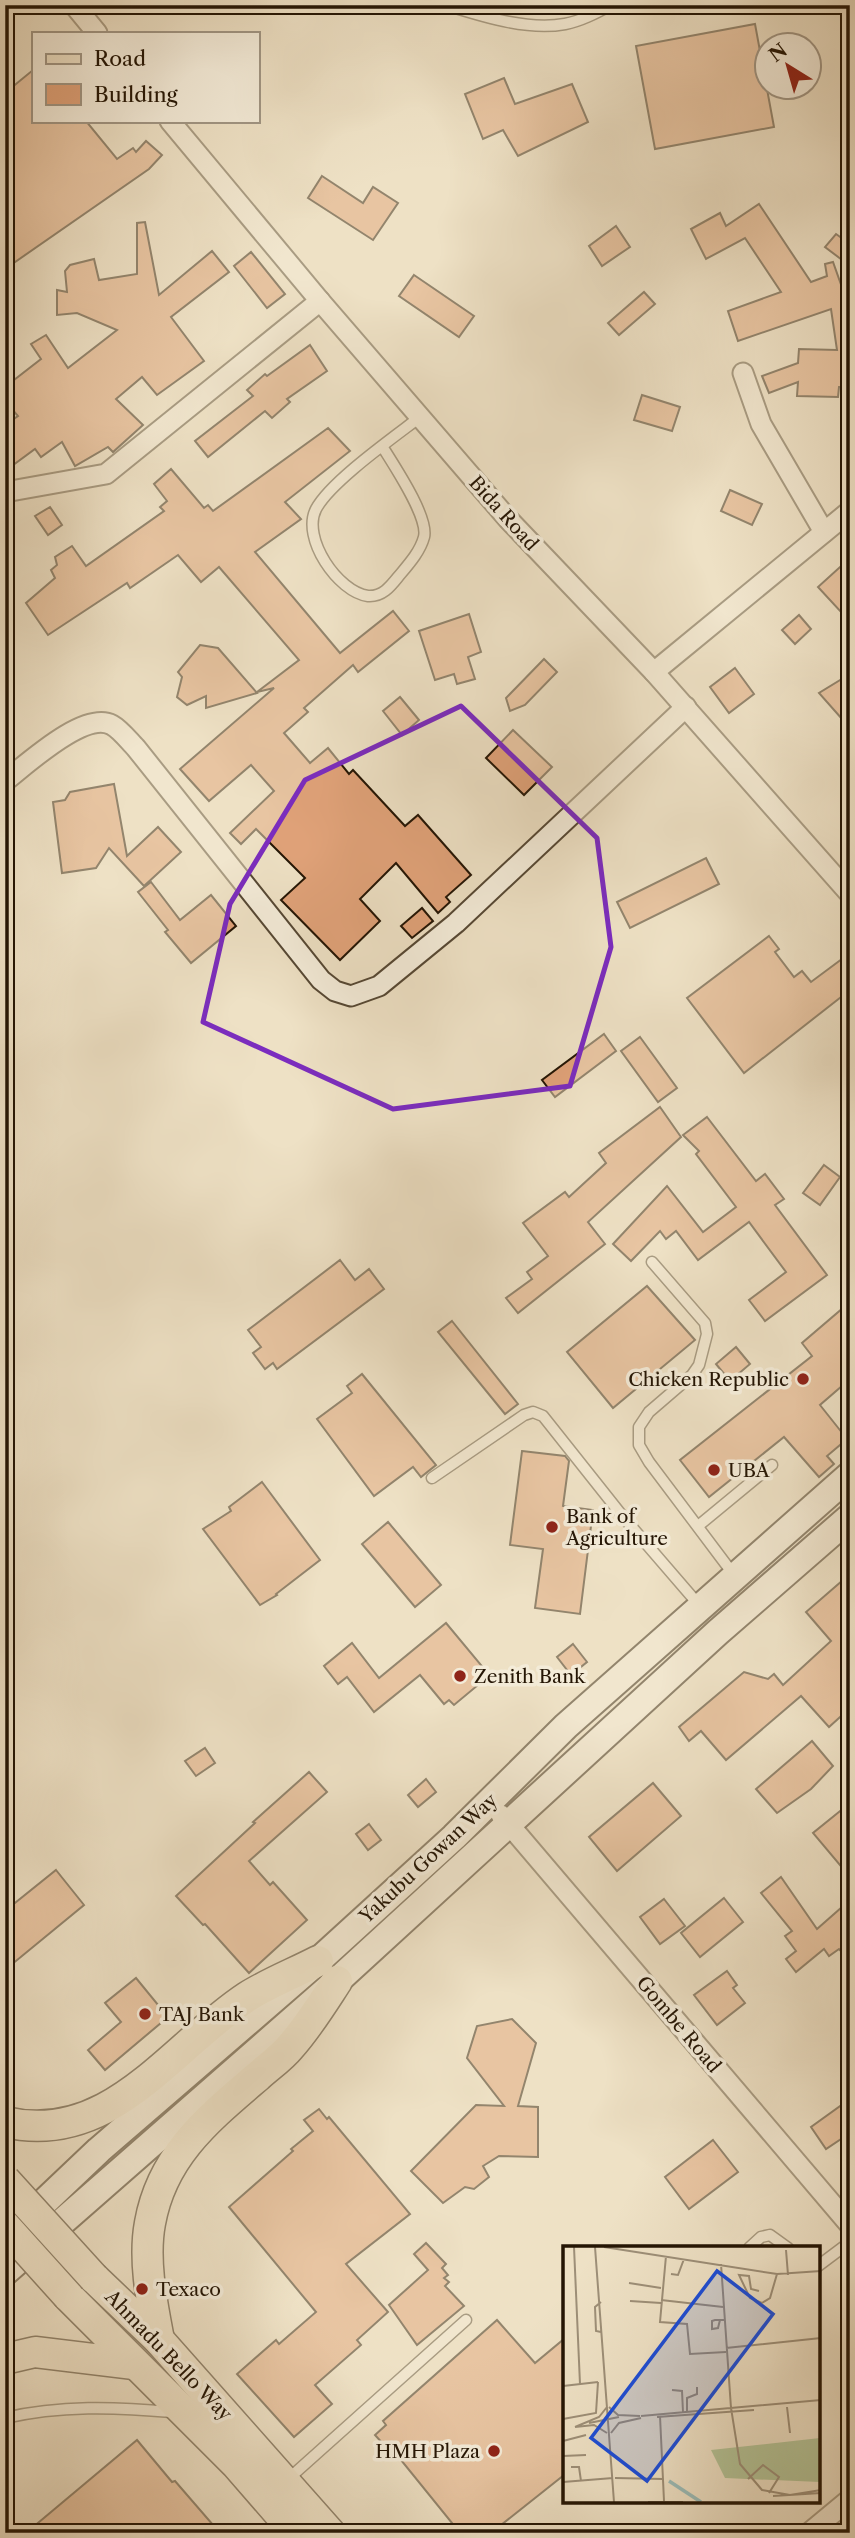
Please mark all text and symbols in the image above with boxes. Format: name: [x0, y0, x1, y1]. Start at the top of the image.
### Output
legend: [32, 32, 259, 122]
north arrow: [754, 32, 824, 102]
text: N: [765, 39, 792, 67]
text: Road: [94, 46, 146, 71]
text: Building: [94, 82, 179, 107]
street label: Bida Road: [464, 471, 543, 556]
place label: Chicken Republic: [628, 1368, 789, 1391]
marker: Chicken Republic: [795, 1371, 811, 1387]
place label: UBA: [728, 1459, 771, 1482]
marker: UBA: [706, 1462, 722, 1478]
place label: Bank of Agriculture: [565, 1505, 668, 1550]
marker: Bank of Agriculture: [544, 1519, 560, 1535]
place label: Zenith Bank: [474, 1665, 586, 1688]
marker: Zenith Bank: [452, 1668, 468, 1684]
street label: Yakubu Gowan Way: [354, 1788, 502, 1929]
street label: Gombe Road: [632, 1971, 726, 2078]
place label: TAJ Bank: [159, 2003, 245, 2026]
marker: TAJ Bank: [137, 2006, 153, 2022]
inset map: [563, 2246, 820, 2503]
place label: Texaco: [156, 2278, 221, 2301]
marker: Texaco: [134, 2281, 150, 2297]
street label: Ahmadu Bello Way: [100, 2285, 237, 2426]
place label: HMH Plaza: [375, 2440, 480, 2463]
marker: HMH Plaza: [486, 2443, 502, 2459]

